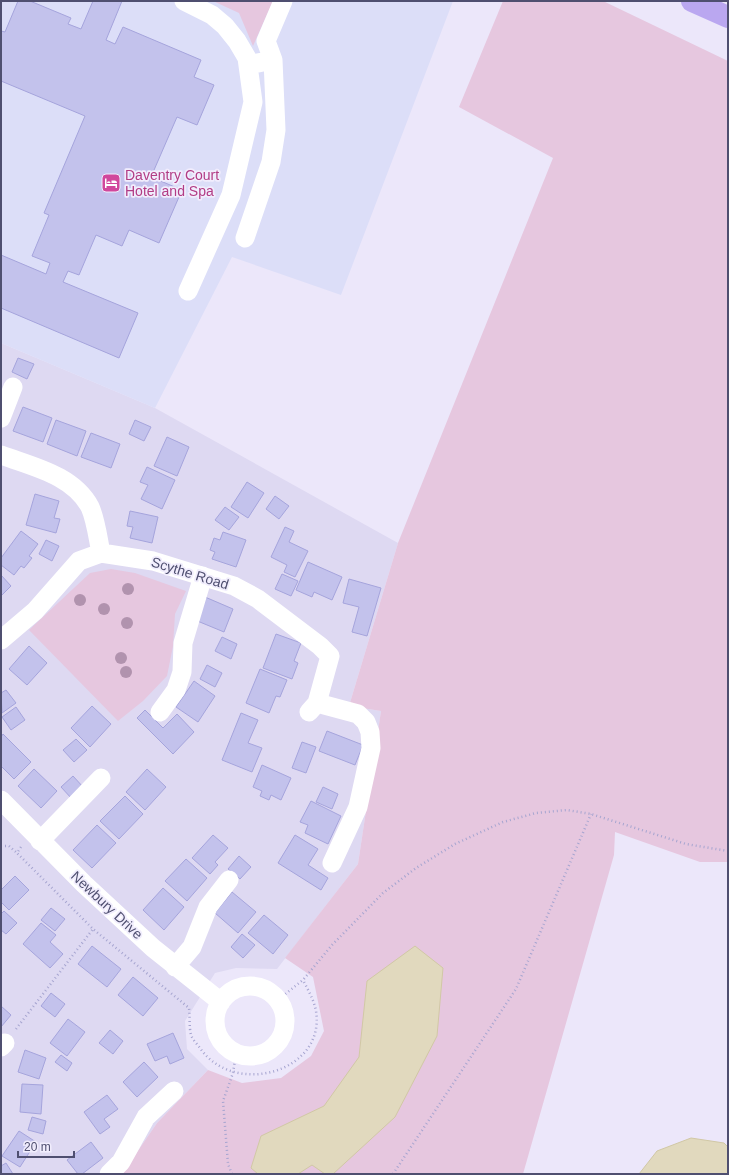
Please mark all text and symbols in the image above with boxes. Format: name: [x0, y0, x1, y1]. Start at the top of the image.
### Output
place label: Daventry Court Hotel and Spa: [125, 167, 219, 199]
hotel icon: Daventry Court Hotel and Spa: [100, 172, 122, 194]
street label: Scythe Road: [149, 554, 231, 592]
street label: Newbury Drive: [68, 868, 146, 942]
scale bar: [18, 1133, 74, 1159]
text: 20 m: [24, 1140, 51, 1154]

